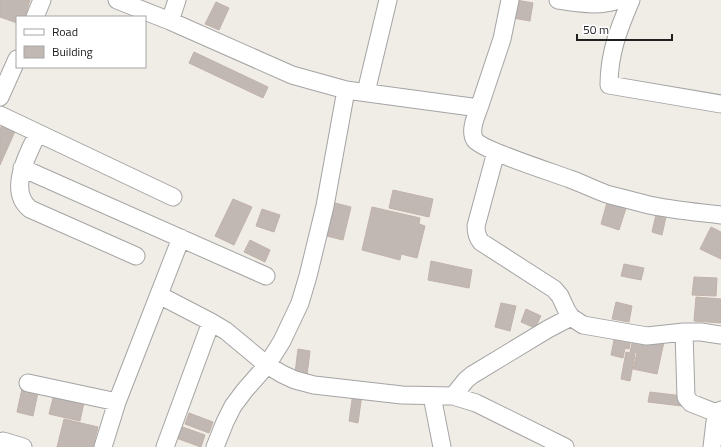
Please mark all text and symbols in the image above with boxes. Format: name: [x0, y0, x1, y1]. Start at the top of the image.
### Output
legend: [16, 16, 146, 68]
scale bar: [577, 16, 672, 42]
text: 50 m: [583, 20, 609, 39]
text: Road: [52, 22, 78, 41]
text: Building: [52, 42, 93, 61]

